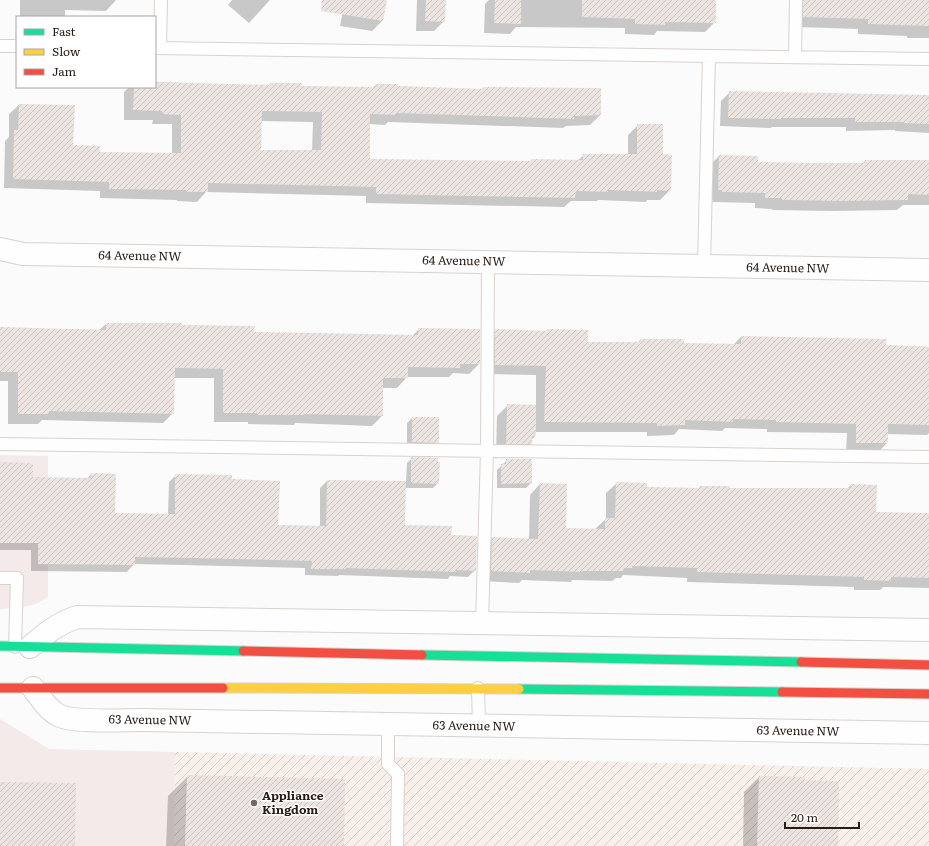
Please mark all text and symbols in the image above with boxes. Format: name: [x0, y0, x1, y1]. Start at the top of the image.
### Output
legend: [16, 16, 156, 88]
text: Fast: [52, 22, 76, 40]
text: Slow: [52, 42, 81, 60]
text: Jam: [52, 62, 77, 80]
street label: 64 Avenue NW: [98, 245, 182, 265]
street label: 64 Avenue NW: [422, 250, 506, 270]
street label: 64 Avenue NW: [746, 257, 830, 277]
street label: 63 Avenue NW: [108, 709, 192, 729]
street label: 63 Avenue NW: [432, 715, 516, 735]
street label: 63 Avenue NW: [756, 720, 840, 740]
place label: Appliance Kingdom: [262, 786, 324, 818]
marker: Appliance Kingdom: [249, 798, 259, 808]
scale bar: [785, 804, 859, 830]
text: 20 m: [791, 808, 818, 826]

